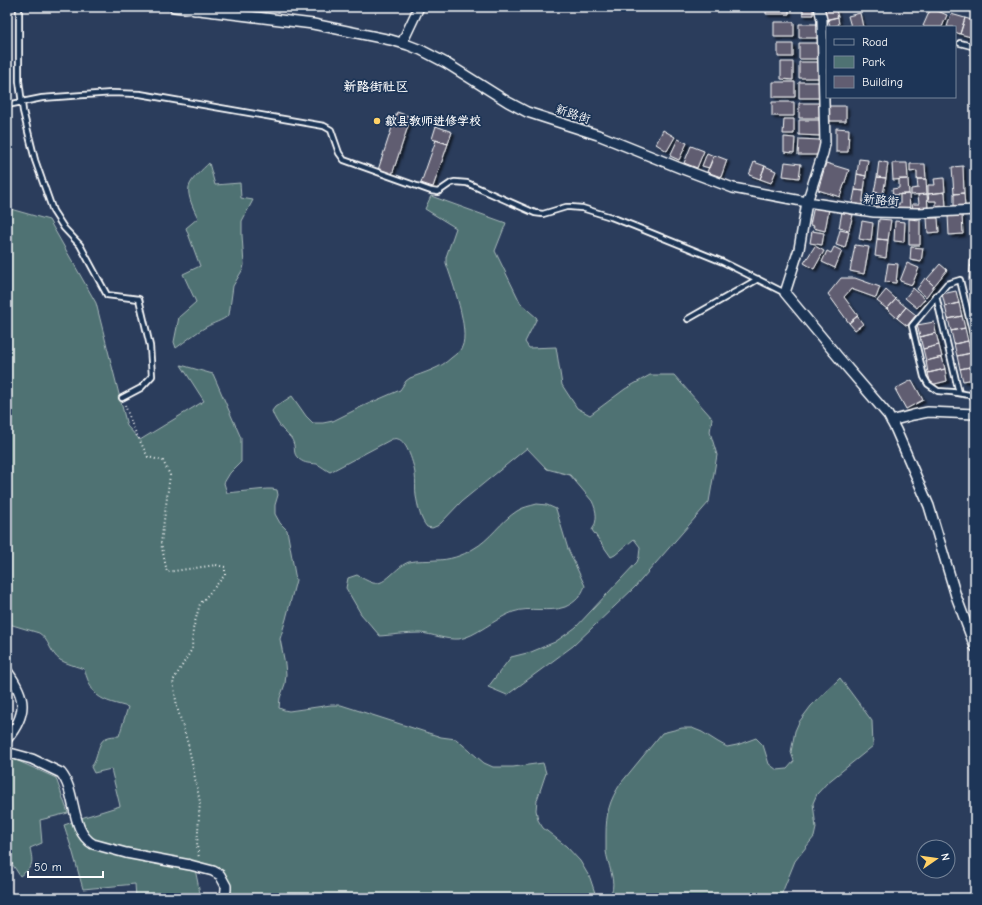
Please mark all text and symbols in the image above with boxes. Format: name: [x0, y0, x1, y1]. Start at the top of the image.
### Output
legend: [826, 26, 956, 98]
text: Road: [862, 35, 888, 49]
text: Park: [862, 55, 885, 69]
text: Building: [862, 75, 903, 89]
district label: 新路街社区: [343, 79, 409, 94]
street label: 新路街: [554, 102, 592, 126]
place label: 歙县教师进修学校: [385, 114, 481, 128]
marker: 歙县教师进修学校: [372, 116, 382, 126]
street label: 新路街: [862, 191, 900, 209]
north arrow: [916, 839, 956, 879]
text: N: [938, 852, 952, 862]
scale bar: [28, 853, 103, 879]
text: 50 m: [34, 860, 62, 874]

